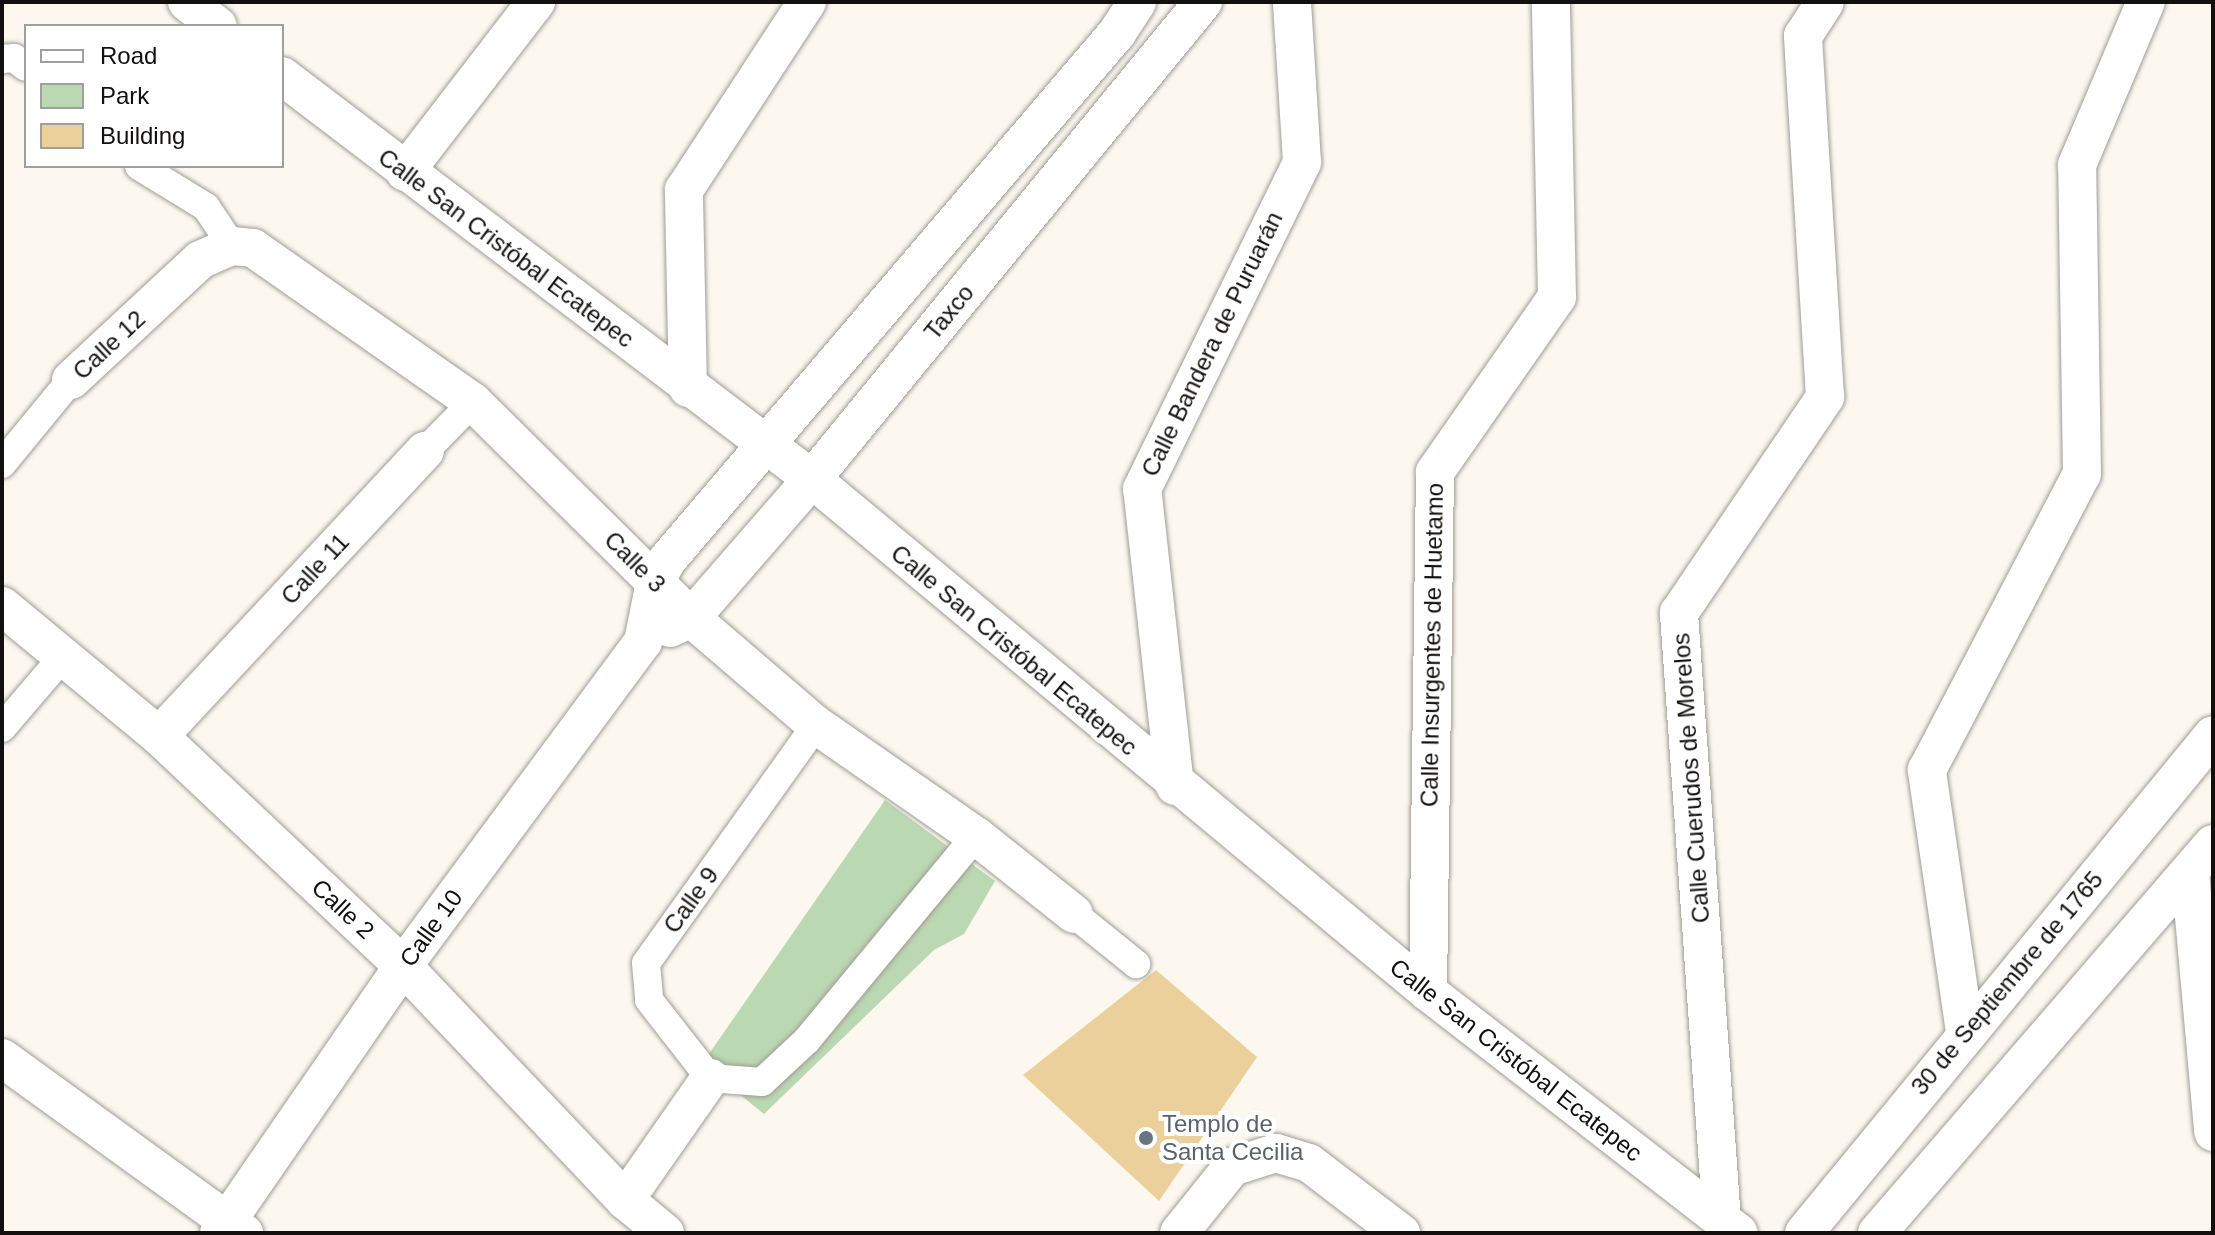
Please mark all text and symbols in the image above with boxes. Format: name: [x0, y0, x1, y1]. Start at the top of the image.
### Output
legend: [24, 24, 284, 168]
text: Road: [100, 42, 157, 69]
text: Park: [100, 82, 149, 109]
text: Building: [100, 122, 185, 149]
street label: Calle San Cristóbal Ecatepec: [373, 143, 639, 353]
street label: Calle Bandera de Puruarán: [1135, 207, 1289, 481]
street label: Taxco: [918, 279, 980, 345]
street label: Calle 12: [67, 304, 151, 386]
street label: Calle Insurgentes de Huetamo: [1415, 483, 1449, 807]
street label: Calle 3: [598, 525, 672, 599]
street label: Calle 11: [275, 528, 355, 610]
street label: Calle San Cristóbal Ecatepec: [885, 539, 1143, 761]
street label: Calle Cuerudos de Morelos: [1666, 632, 1716, 924]
street label: Calle 9: [657, 861, 725, 939]
street label: 30 de Septiembre de 1765: [1905, 865, 2109, 1101]
street label: Calle 2: [306, 873, 380, 945]
street label: Calle 10: [393, 884, 469, 972]
street label: Calle San Cristóbal Ecatepec: [1384, 953, 1648, 1167]
place label: Templo de Santa Cecilia: [1162, 1110, 1303, 1166]
marker: Templo de Santa Cecilia: [1137, 1129, 1155, 1147]

